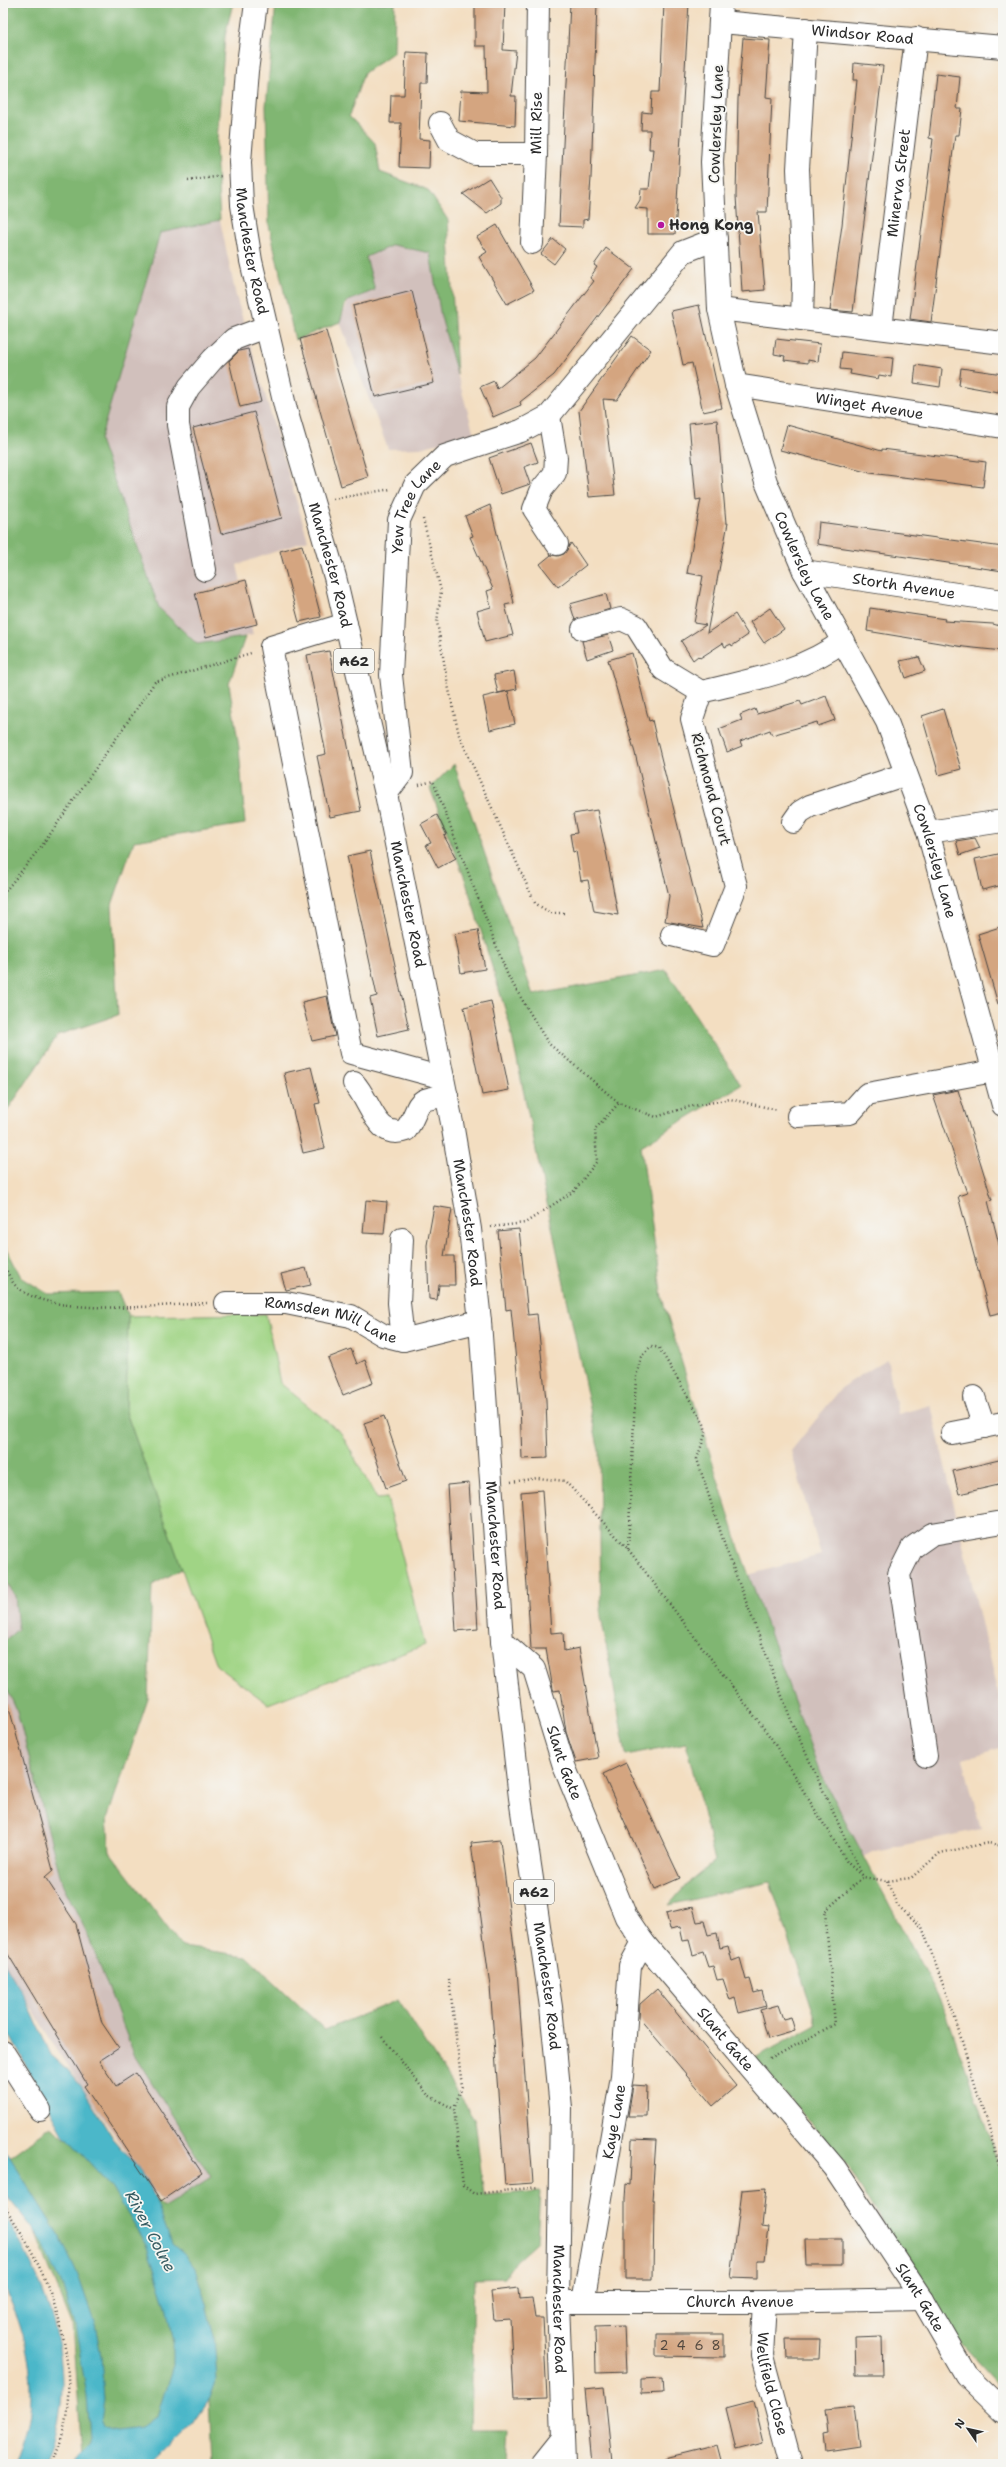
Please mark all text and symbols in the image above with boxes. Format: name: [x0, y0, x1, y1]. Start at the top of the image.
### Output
street label: Windsor Road: [810, 20, 915, 49]
street label: Cowlersley Lane: [704, 64, 728, 184]
street label: Mill Rise: [526, 92, 547, 155]
street label: Minerva Street: [882, 128, 915, 238]
street label: Manchester Road: [231, 187, 273, 317]
place label: Hong Kong: [669, 215, 754, 235]
marker: Hong Kong: [656, 220, 666, 230]
street label: Winget Avenue: [814, 388, 925, 424]
street label: Yew Tree Lane: [387, 455, 446, 554]
street label: Manchester Road: [304, 500, 357, 630]
street label: Cowlersley Lane: [770, 508, 839, 624]
street label: Storth Avenue: [851, 568, 957, 604]
road number: A62: [334, 649, 374, 673]
street label: Richmond Court: [686, 730, 736, 848]
street label: Cowlersley Lane: [908, 801, 961, 921]
street label: Manchester Road: [386, 839, 431, 970]
street label: Manchester Road: [448, 1157, 486, 1288]
street label: Ramsden Mill Lane: [264, 1293, 399, 1348]
street label: Manchester Road: [481, 1480, 510, 1611]
street label: Slant Gate: [542, 1723, 587, 1803]
road number: A62: [514, 1880, 554, 1904]
street label: Manchester Road: [529, 1921, 565, 2051]
street label: Slant Gate: [693, 2003, 758, 2075]
street label: Kaye Lane: [598, 2083, 630, 2161]
water label: River Colne: [120, 2187, 181, 2276]
street label: Manchester Road: [548, 2245, 571, 2374]
street label: Slant Gate: [891, 2259, 949, 2336]
street label: Church Avenue: [686, 2291, 794, 2312]
street label: Wellfield Close: [752, 2331, 793, 2438]
house number: 2: [659, 2337, 669, 2354]
house number: 4: [676, 2337, 686, 2354]
house number: 6: [694, 2337, 704, 2354]
house number: 8: [711, 2337, 721, 2354]
north arrow: [948, 2409, 988, 2449]
text: N: [951, 2416, 969, 2431]

